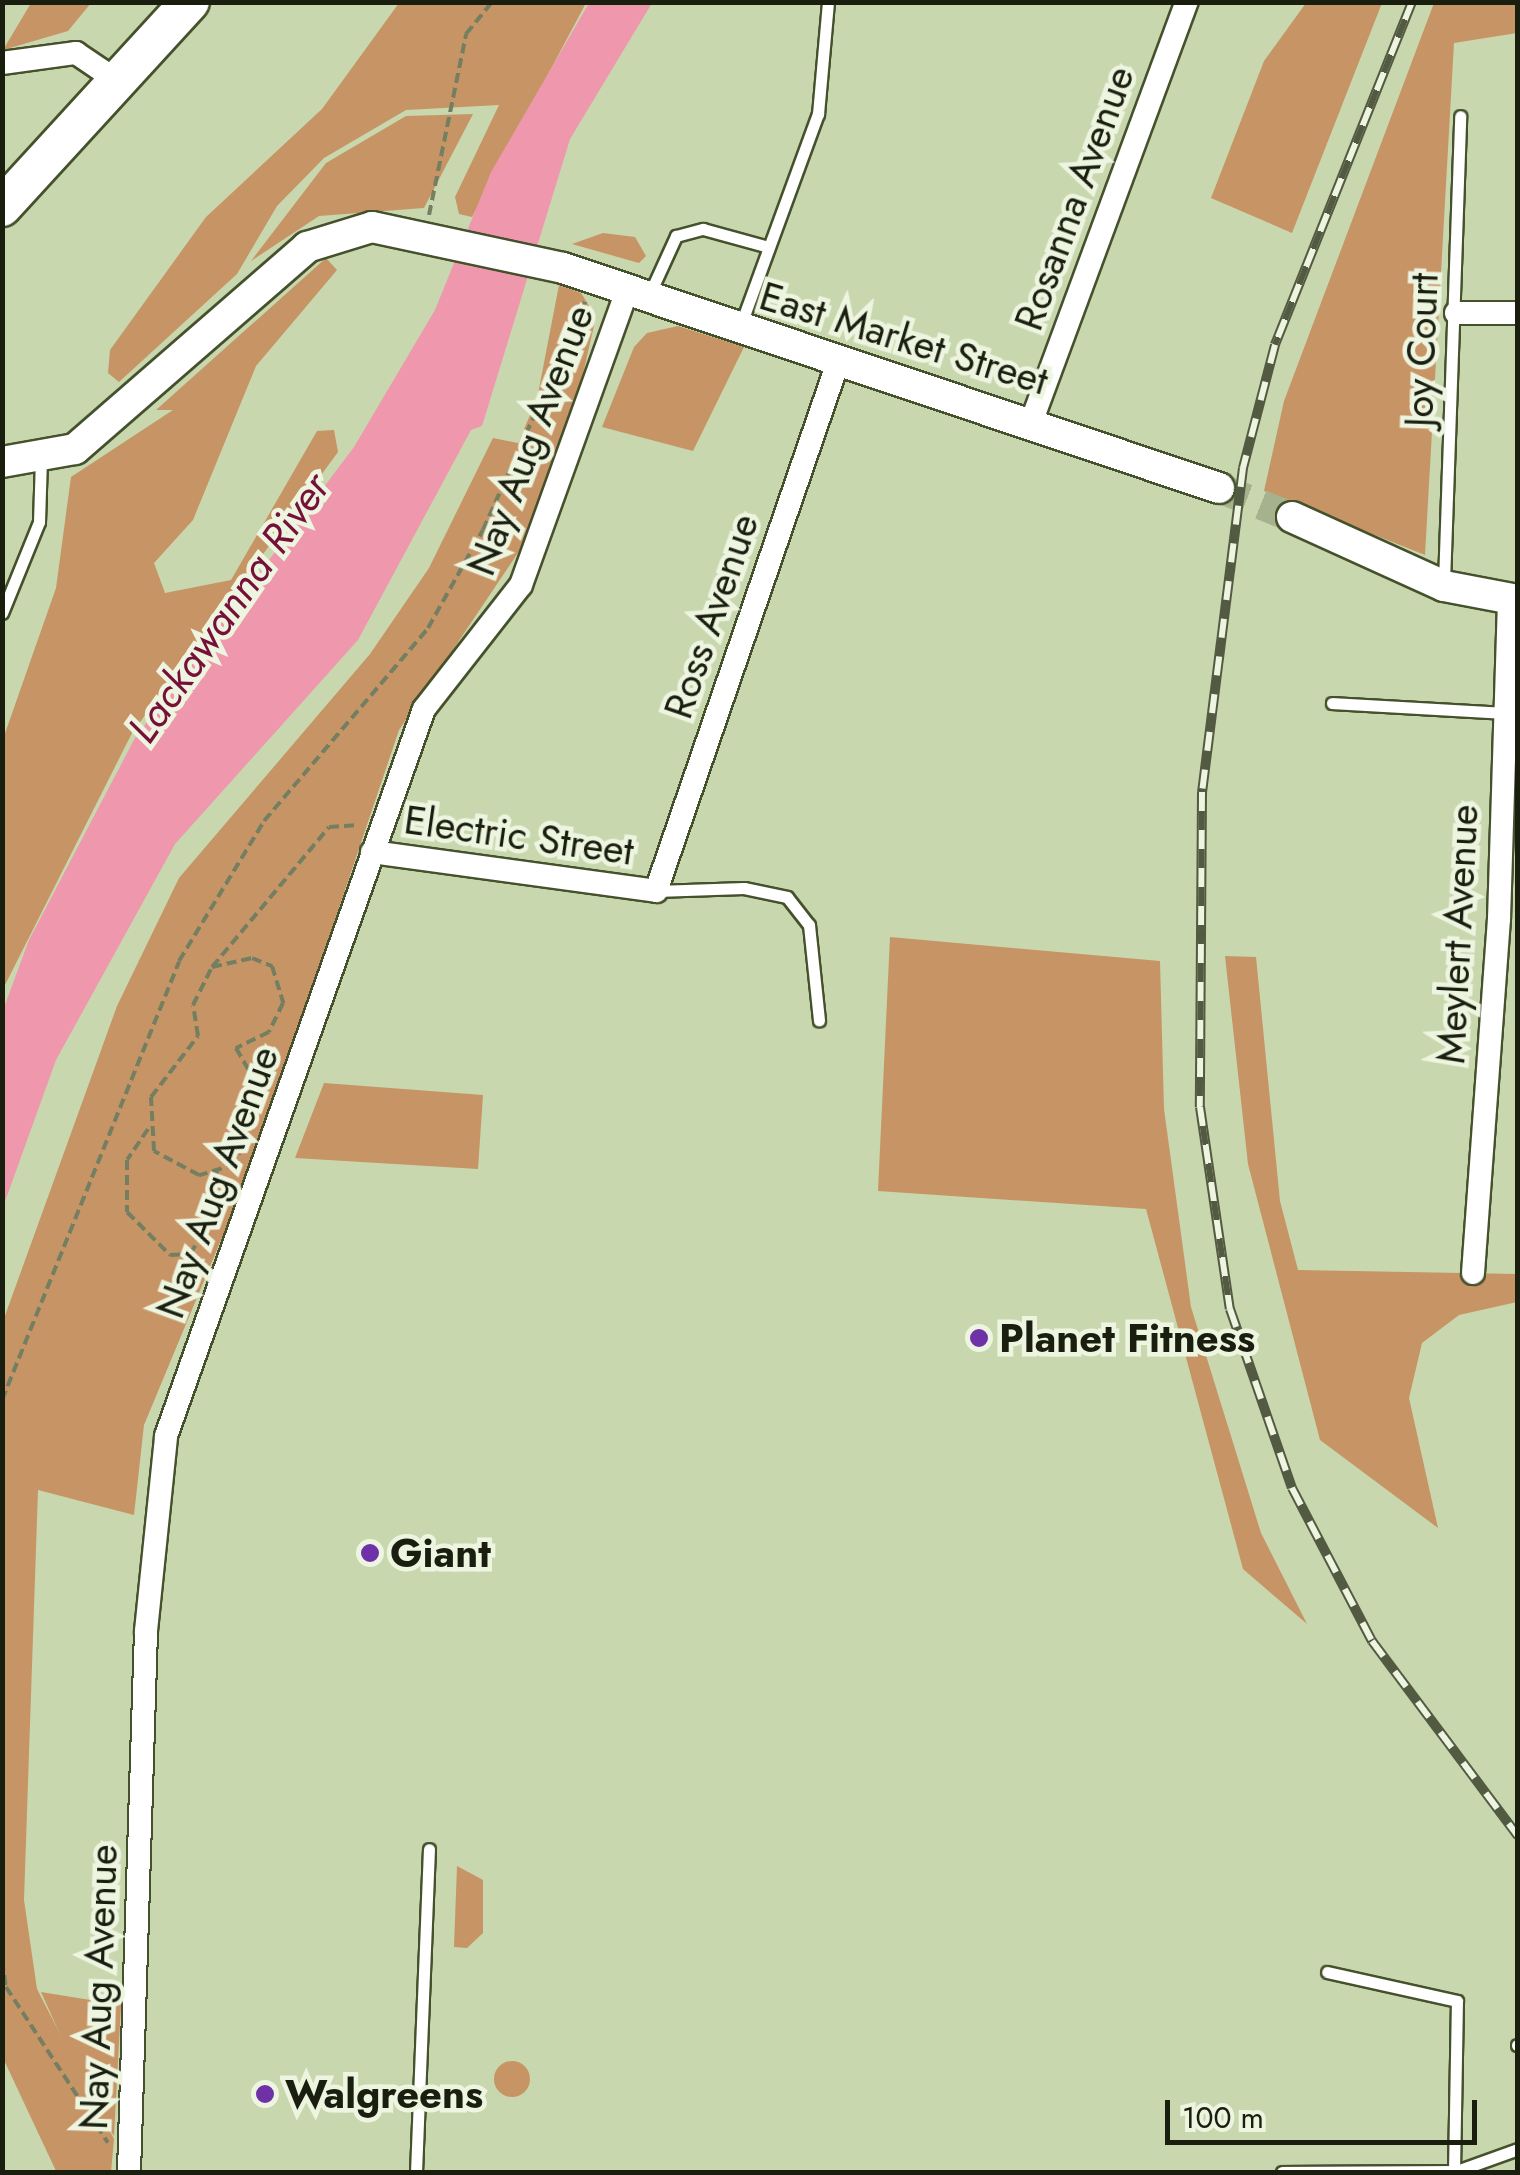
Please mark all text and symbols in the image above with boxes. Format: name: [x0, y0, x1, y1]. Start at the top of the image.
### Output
street label: Rosanna Avenue: [1004, 59, 1144, 337]
street label: East Market Street: [754, 271, 1054, 405]
street label: Joy Court: [1394, 272, 1448, 428]
street label: Nay Aug Avenue: [456, 298, 604, 582]
water label: Lackawanna River: [117, 464, 341, 752]
street label: Ross Avenue: [654, 507, 768, 725]
street label: Electric Street: [401, 795, 637, 875]
street label: Meylert Avenue: [1426, 803, 1488, 1065]
street label: Nay Aug Avenue: [146, 1040, 288, 1324]
place label: Planet Fitness: [999, 1314, 1255, 1362]
marker: Planet Fitness: [968, 1327, 990, 1349]
place label: Giant: [390, 1529, 491, 1577]
marker: Giant: [359, 1542, 381, 1564]
street label: Nay Aug Avenue: [69, 1843, 127, 2131]
place label: Walgreens: [285, 2070, 483, 2118]
scale bar: [1170, 2080, 1482, 2142]
marker: Walgreens: [254, 2083, 276, 2105]
text: 100 m: [1182, 2096, 1264, 2139]

